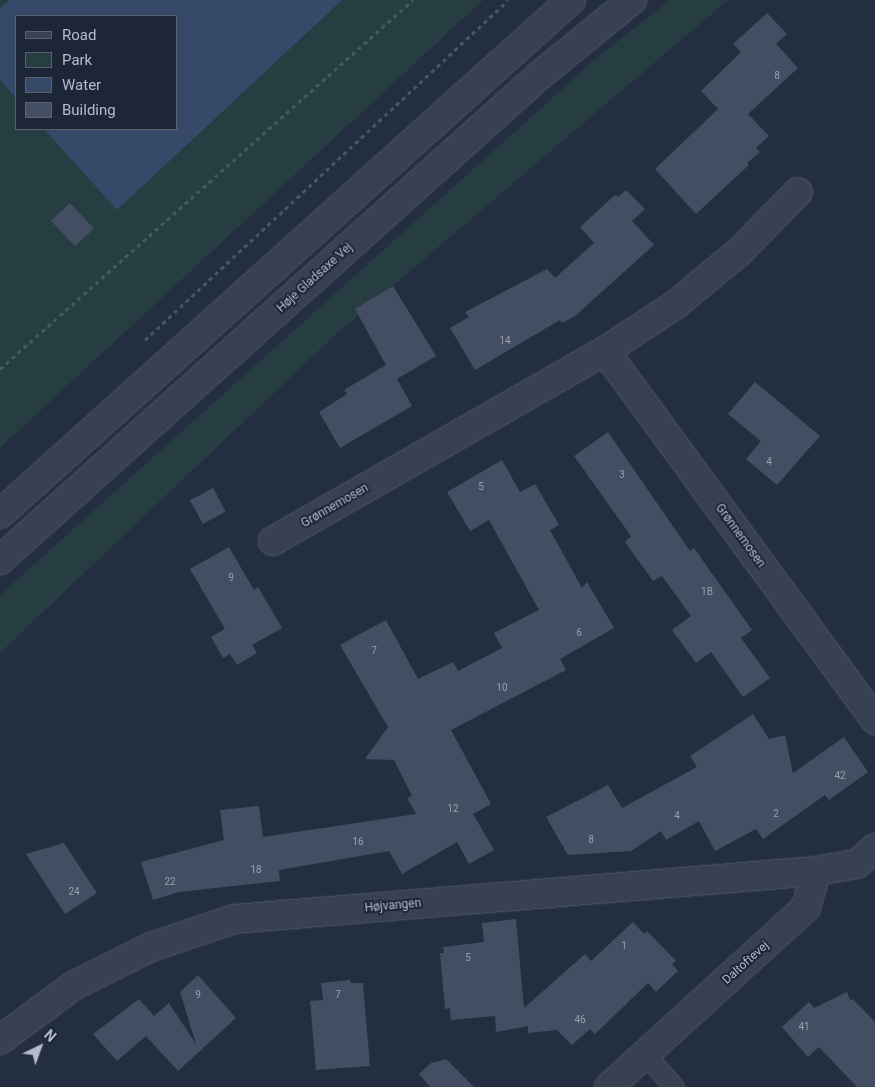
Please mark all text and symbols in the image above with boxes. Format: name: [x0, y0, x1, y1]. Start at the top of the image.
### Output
legend: [15, 15, 178, 130]
text: Road: [62, 26, 96, 44]
text: Park: [62, 51, 92, 69]
house number: 8: [774, 70, 780, 82]
text: Water: [62, 76, 101, 94]
text: Building: [62, 101, 116, 119]
street label: Høje Gladsaxe Vej: [274, 240, 356, 316]
house number: 14: [499, 335, 511, 347]
house number: 4: [766, 456, 772, 468]
house number: 3: [619, 469, 625, 481]
street label: Grønnemosen: [299, 481, 371, 531]
house number: 5: [478, 481, 484, 493]
street label: Grønnemosen: [712, 501, 768, 571]
house number: 9: [228, 572, 234, 584]
house number: 1B: [701, 586, 713, 598]
house number: 6: [576, 627, 582, 639]
house number: 7: [371, 645, 377, 657]
house number: 10: [496, 682, 508, 694]
house number: 42: [834, 770, 846, 782]
house number: 12: [447, 803, 459, 815]
house number: 2: [773, 808, 779, 820]
house number: 4: [674, 810, 680, 822]
house number: 8: [588, 834, 594, 846]
house number: 16: [352, 836, 364, 848]
house number: 18: [250, 864, 262, 876]
house number: 22: [164, 876, 176, 888]
house number: 24: [68, 886, 80, 898]
street label: Højvangen: [364, 896, 422, 916]
street label: Daltoftevej: [720, 938, 772, 988]
house number: 1: [621, 940, 627, 952]
house number: 5: [465, 952, 471, 964]
house number: 9: [195, 989, 201, 1001]
house number: 7: [335, 989, 341, 1001]
house number: 46: [574, 1014, 586, 1026]
house number: 41: [798, 1021, 810, 1033]
north arrow: [15, 1022, 65, 1072]
text: N: [41, 1027, 59, 1045]

